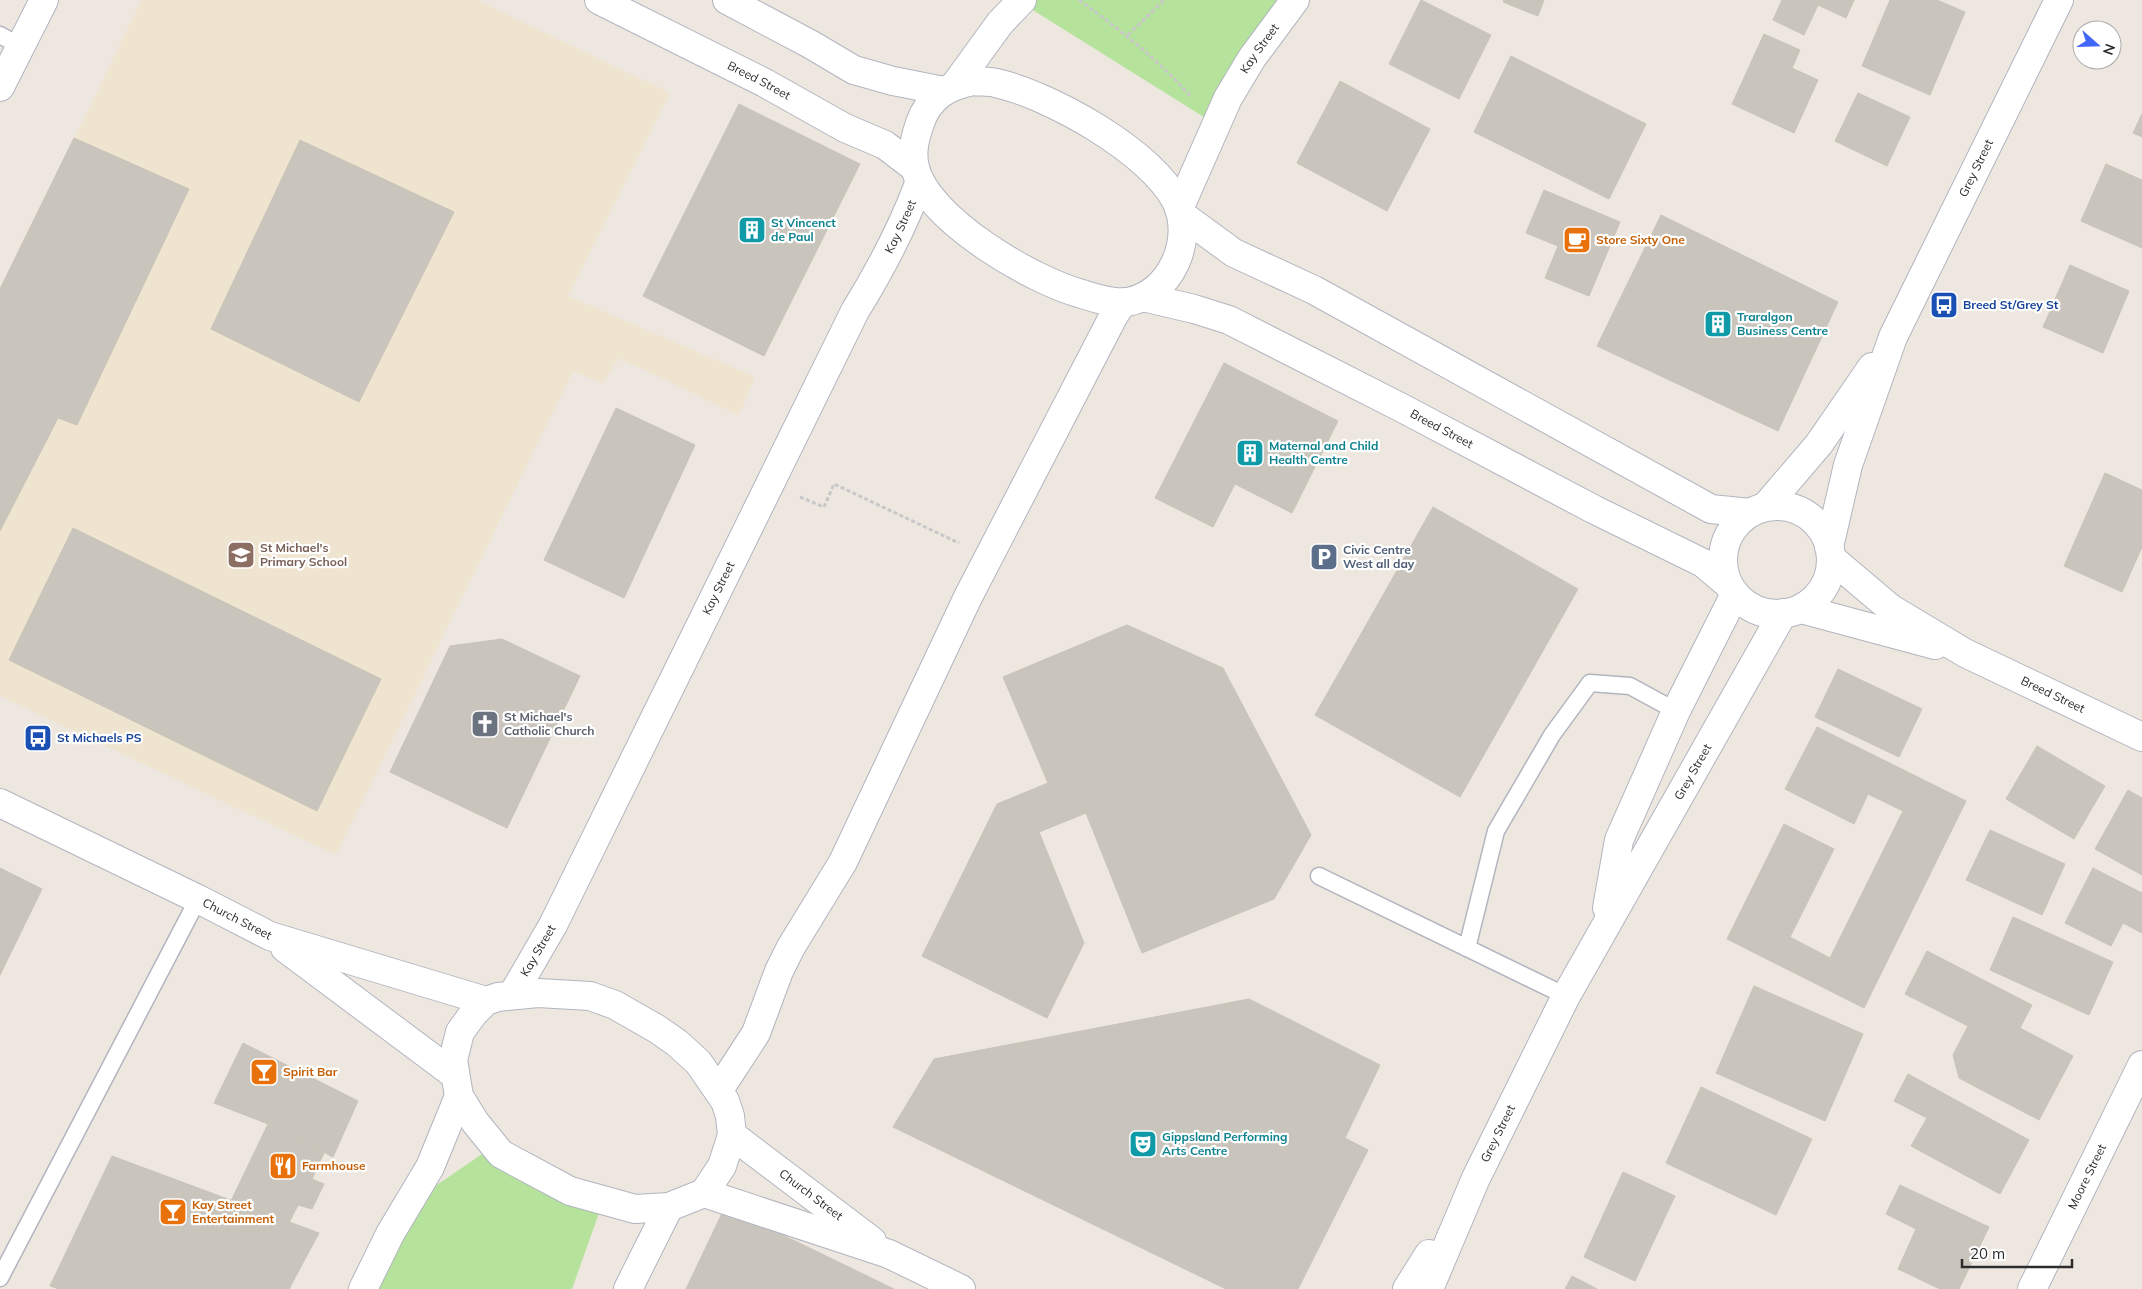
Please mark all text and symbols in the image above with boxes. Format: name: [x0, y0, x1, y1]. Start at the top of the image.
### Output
street label: Kay Street: [1237, 20, 1282, 76]
north arrow: [2072, 20, 2122, 70]
text: N: [2099, 41, 2119, 57]
street label: Breed Street: [725, 57, 793, 103]
street label: Grey Street: [1955, 137, 1996, 199]
street label: Kay Street: [881, 197, 919, 256]
building icon: St Vincenct de Paul: [737, 215, 767, 245]
place label: St Vincenct de Paul: [771, 215, 836, 244]
cafe icon: Store Sixty One: [1562, 225, 1592, 255]
place label: Store Sixty One: [1596, 232, 1685, 247]
bus stop icon: Breed St/Grey St: [1929, 290, 1959, 320]
place label: Breed St/Grey St: [1963, 297, 2059, 312]
building icon: Traralgon Business Centre: [1703, 309, 1733, 339]
place label: Traralgon Business Centre: [1737, 309, 1828, 338]
street label: Breed Street: [1408, 406, 1476, 451]
building icon: Maternal and Child Health Centre: [1235, 438, 1265, 468]
place label: Maternal and Child Health Centre: [1269, 438, 1378, 467]
school or university icon: St Michael's Primary School: [226, 540, 256, 570]
place label: St Michael's Primary School: [260, 540, 347, 569]
parking icon: Civic Centre West all day: [1309, 542, 1339, 572]
place label: Civic Centre West all day: [1343, 542, 1415, 571]
street label: Kay Street: [699, 559, 738, 617]
street label: Breed Street: [2019, 673, 2087, 716]
church icon: St Michael's Catholic Church: [470, 709, 500, 739]
place label: St Michael's Catholic Church: [504, 709, 594, 738]
bus stop icon: St Michaels PS: [23, 723, 53, 753]
place label: St Michaels PS: [57, 730, 142, 745]
street label: Grey Street: [1671, 741, 1714, 803]
street label: Church Street: [200, 895, 274, 943]
street label: Kay Street: [517, 922, 559, 979]
bar icon: Spirit Bar: [249, 1057, 279, 1087]
place label: Spirit Bar: [283, 1064, 338, 1079]
street label: Grey Street: [1477, 1102, 1518, 1165]
theatre icon: Gippsland Performing Arts Centre: [1128, 1129, 1158, 1159]
place label: Gippsland Performing Arts Centre: [1162, 1129, 1287, 1158]
street label: Moore Street: [2064, 1141, 2109, 1212]
restaurant icon: Farmhouse: [268, 1151, 298, 1181]
place label: Farmhouse: [302, 1158, 366, 1173]
street label: Church Street: [776, 1165, 846, 1223]
bar icon: Kay Street Entertainment: [158, 1197, 188, 1227]
place label: Kay Street Entertainment: [192, 1197, 274, 1226]
scale bar: [1962, 1236, 2072, 1268]
text: 20 m: [1970, 1244, 2005, 1263]

